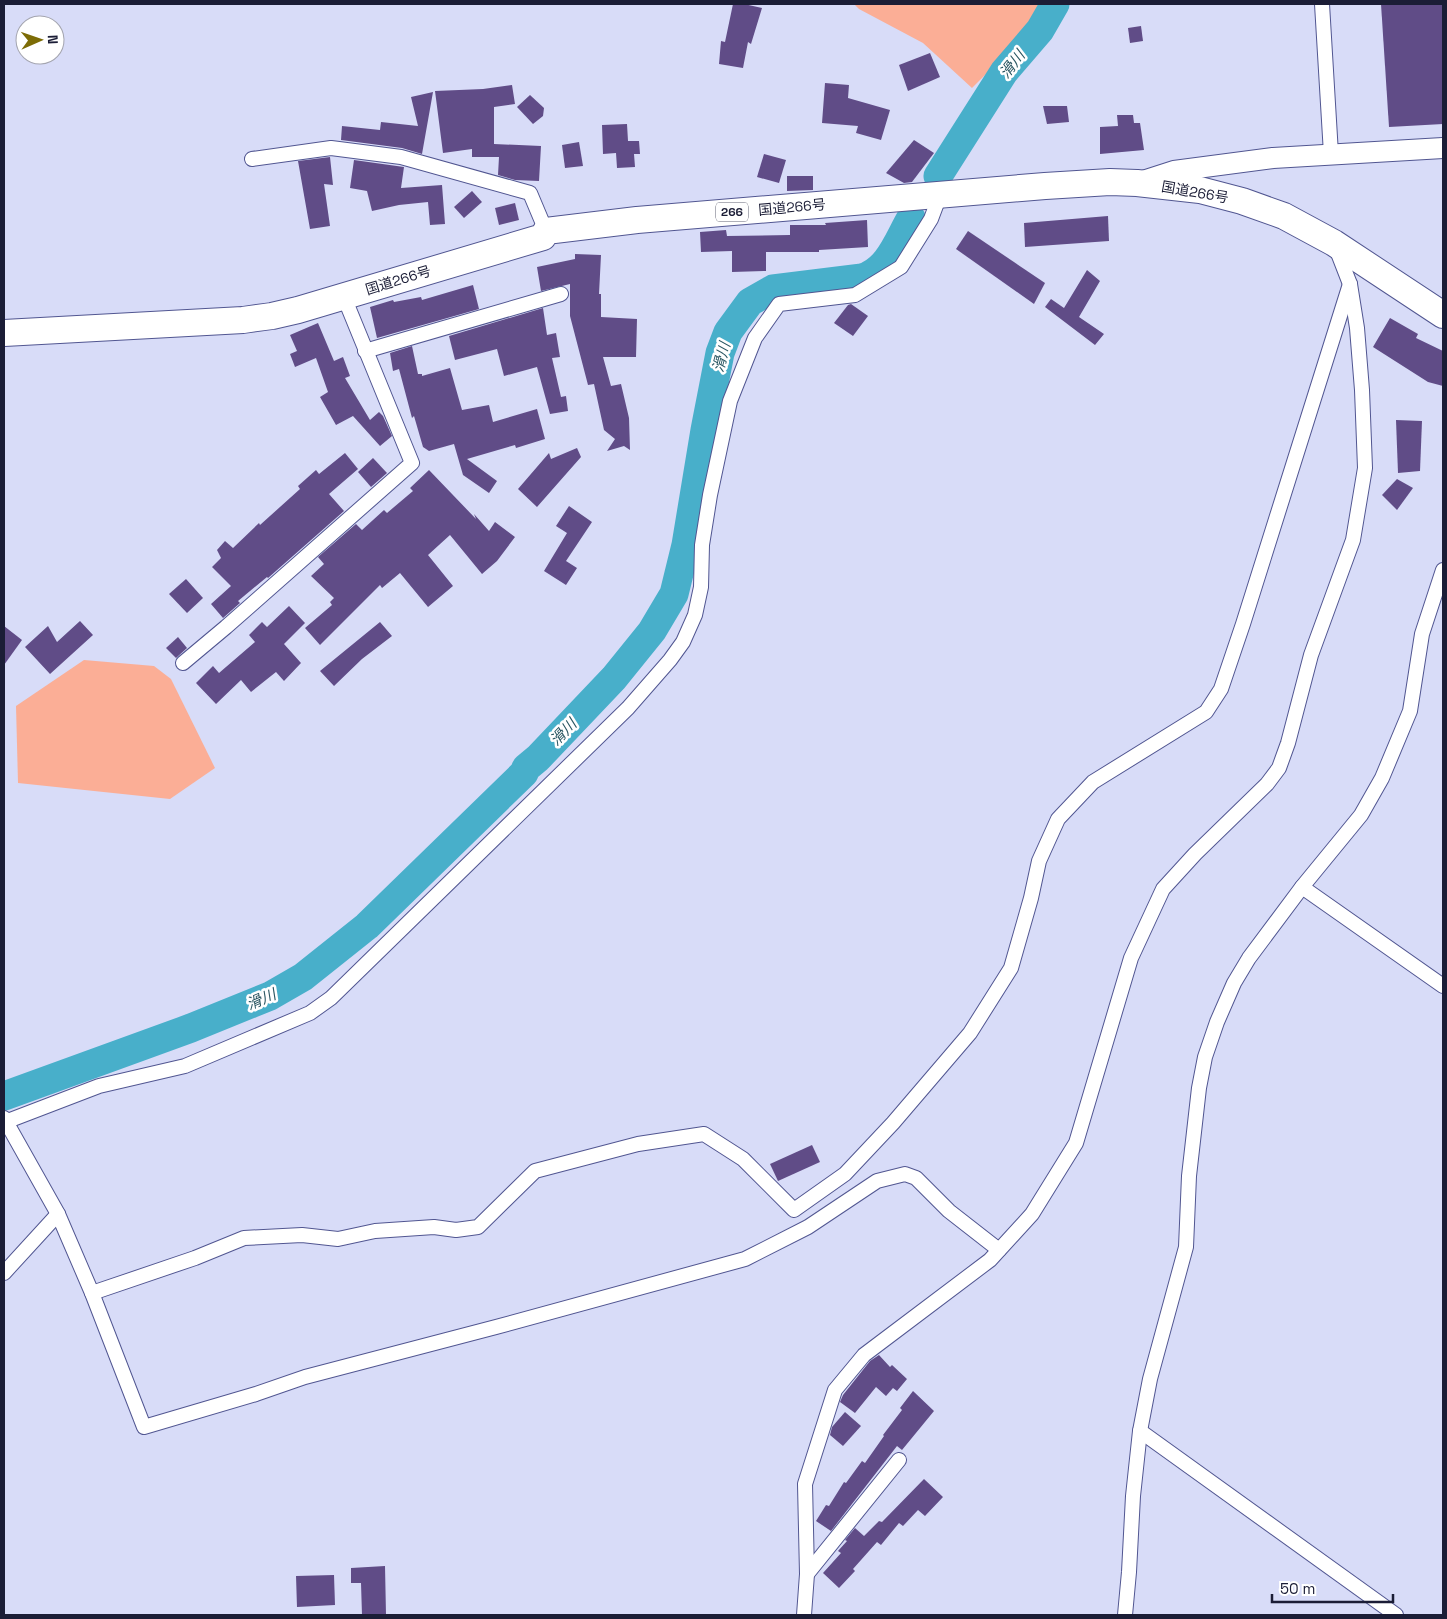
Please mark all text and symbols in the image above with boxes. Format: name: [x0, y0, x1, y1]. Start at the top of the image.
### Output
north arrow: [15, 15, 65, 65]
text: N: [44, 35, 62, 45]
water label: 滑川: [995, 45, 1030, 82]
street label: 国道266号: [1160, 177, 1230, 207]
street label: 国道266号: [758, 195, 826, 219]
road number: 266: [716, 202, 748, 222]
street label: 国道266号: [363, 262, 433, 298]
water label: 滑川: [708, 338, 735, 374]
water label: 滑川: [546, 713, 582, 749]
water label: 滑川: [243, 984, 280, 1014]
scale bar: [1272, 1572, 1393, 1604]
text: 50 m: [1280, 1579, 1315, 1598]

